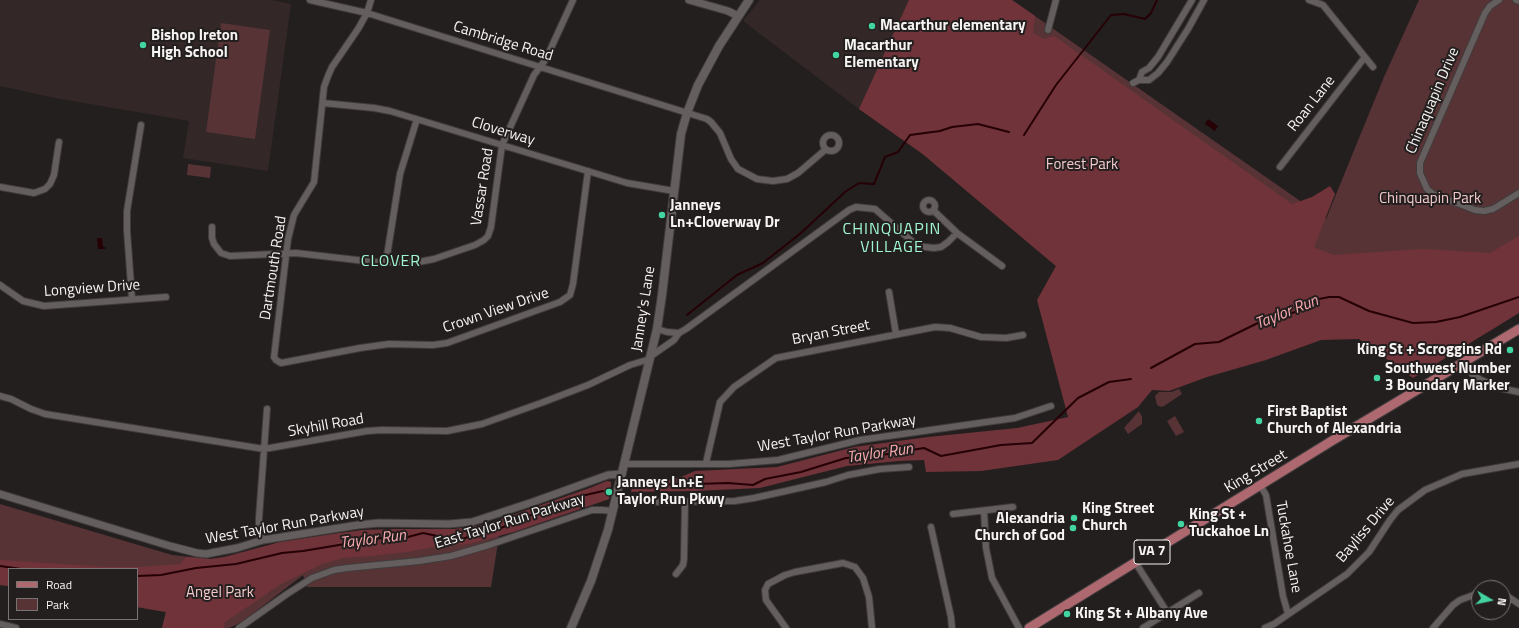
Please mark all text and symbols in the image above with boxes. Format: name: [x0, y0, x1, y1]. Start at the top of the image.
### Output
place label: Macarthur elementary: [880, 17, 1025, 35]
street label: Cambridge Road: [451, 18, 555, 66]
marker: Macarthur elementary: [867, 21, 877, 31]
place label: Bishop Ireton High School: [151, 27, 238, 62]
place label: Macarthur Elementary: [844, 37, 919, 72]
marker: Bishop Ireton High School: [138, 40, 148, 50]
street label: Chinaquapin Drive: [1402, 45, 1464, 157]
marker: Macarthur Elementary: [831, 50, 841, 60]
street label: Roan Lane: [1285, 72, 1339, 136]
street label: Cloverway: [469, 114, 537, 150]
street label: Vassar Road: [468, 147, 498, 227]
park label: Forest Park: [1046, 156, 1118, 174]
park label: Chinquapin Park: [1379, 190, 1481, 208]
place label: Janneys Ln+Cloverway Dr: [670, 197, 780, 232]
marker: Janneys Ln+Cloverway Dr: [657, 210, 667, 220]
street label: Dartmouth Road: [257, 215, 291, 321]
district label: CHINQUAPIN VILLAGE: [843, 220, 941, 258]
district label: CLOVER: [361, 252, 421, 272]
street label: Janney's Lane: [628, 265, 660, 353]
street label: Longview Drive: [43, 277, 141, 301]
street label: Crown View Drive: [441, 284, 551, 338]
water label: Taylor Run: [1253, 292, 1321, 334]
street label: Bryan Street: [790, 317, 872, 349]
place label: King St + Scroggins Rd: [1357, 341, 1502, 359]
marker: King St + Scroggins Rd: [1505, 345, 1515, 355]
place label: Southwest Number 3 Boundary Marker: [1385, 360, 1511, 395]
marker: Southwest Number 3 Boundary Marker: [1372, 373, 1382, 383]
place label: First Baptist Church of Alexandria: [1267, 403, 1401, 438]
street label: Skyhill Road: [287, 410, 365, 442]
street label: West Taylor Run Parkway: [756, 411, 918, 457]
marker: First Baptist Church of Alexandria: [1254, 416, 1264, 426]
water label: Taylor Run: [846, 440, 914, 468]
street label: King Street: [1222, 446, 1290, 498]
place label: Janneys Ln+E Taylor Run Pkwy: [617, 474, 725, 509]
marker: Janneys Ln+E Taylor Run Pkwy: [604, 487, 614, 497]
street label: East Taylor Run Parkway: [433, 491, 587, 553]
street label: Bayliss Drive: [1333, 493, 1399, 567]
place label: King Street Church: [1082, 500, 1154, 535]
street label: Tuckahoe Lane: [1271, 500, 1305, 594]
street label: West Taylor Run Parkway: [204, 503, 366, 549]
place label: King St + Tuckahoe Ln: [1189, 506, 1269, 541]
place label: Alexandria Church of God: [974, 510, 1065, 545]
marker: King Street Church: [1069, 513, 1079, 523]
marker: King St + Tuckahoe Ln: [1176, 519, 1186, 529]
marker: Alexandria Church of God: [1068, 523, 1078, 533]
water label: Taylor Run: [339, 526, 407, 554]
road number: VA 7: [1134, 540, 1170, 564]
legend: [8, 568, 138, 620]
text: Road: [46, 575, 72, 594]
north arrow: [1471, 580, 1511, 620]
park label: Angel Park: [186, 584, 254, 602]
text: Park: [46, 595, 69, 614]
text: N: [1493, 597, 1510, 607]
place label: King St + Albany Ave: [1075, 605, 1208, 623]
marker: King St + Albany Ave: [1062, 609, 1072, 619]

